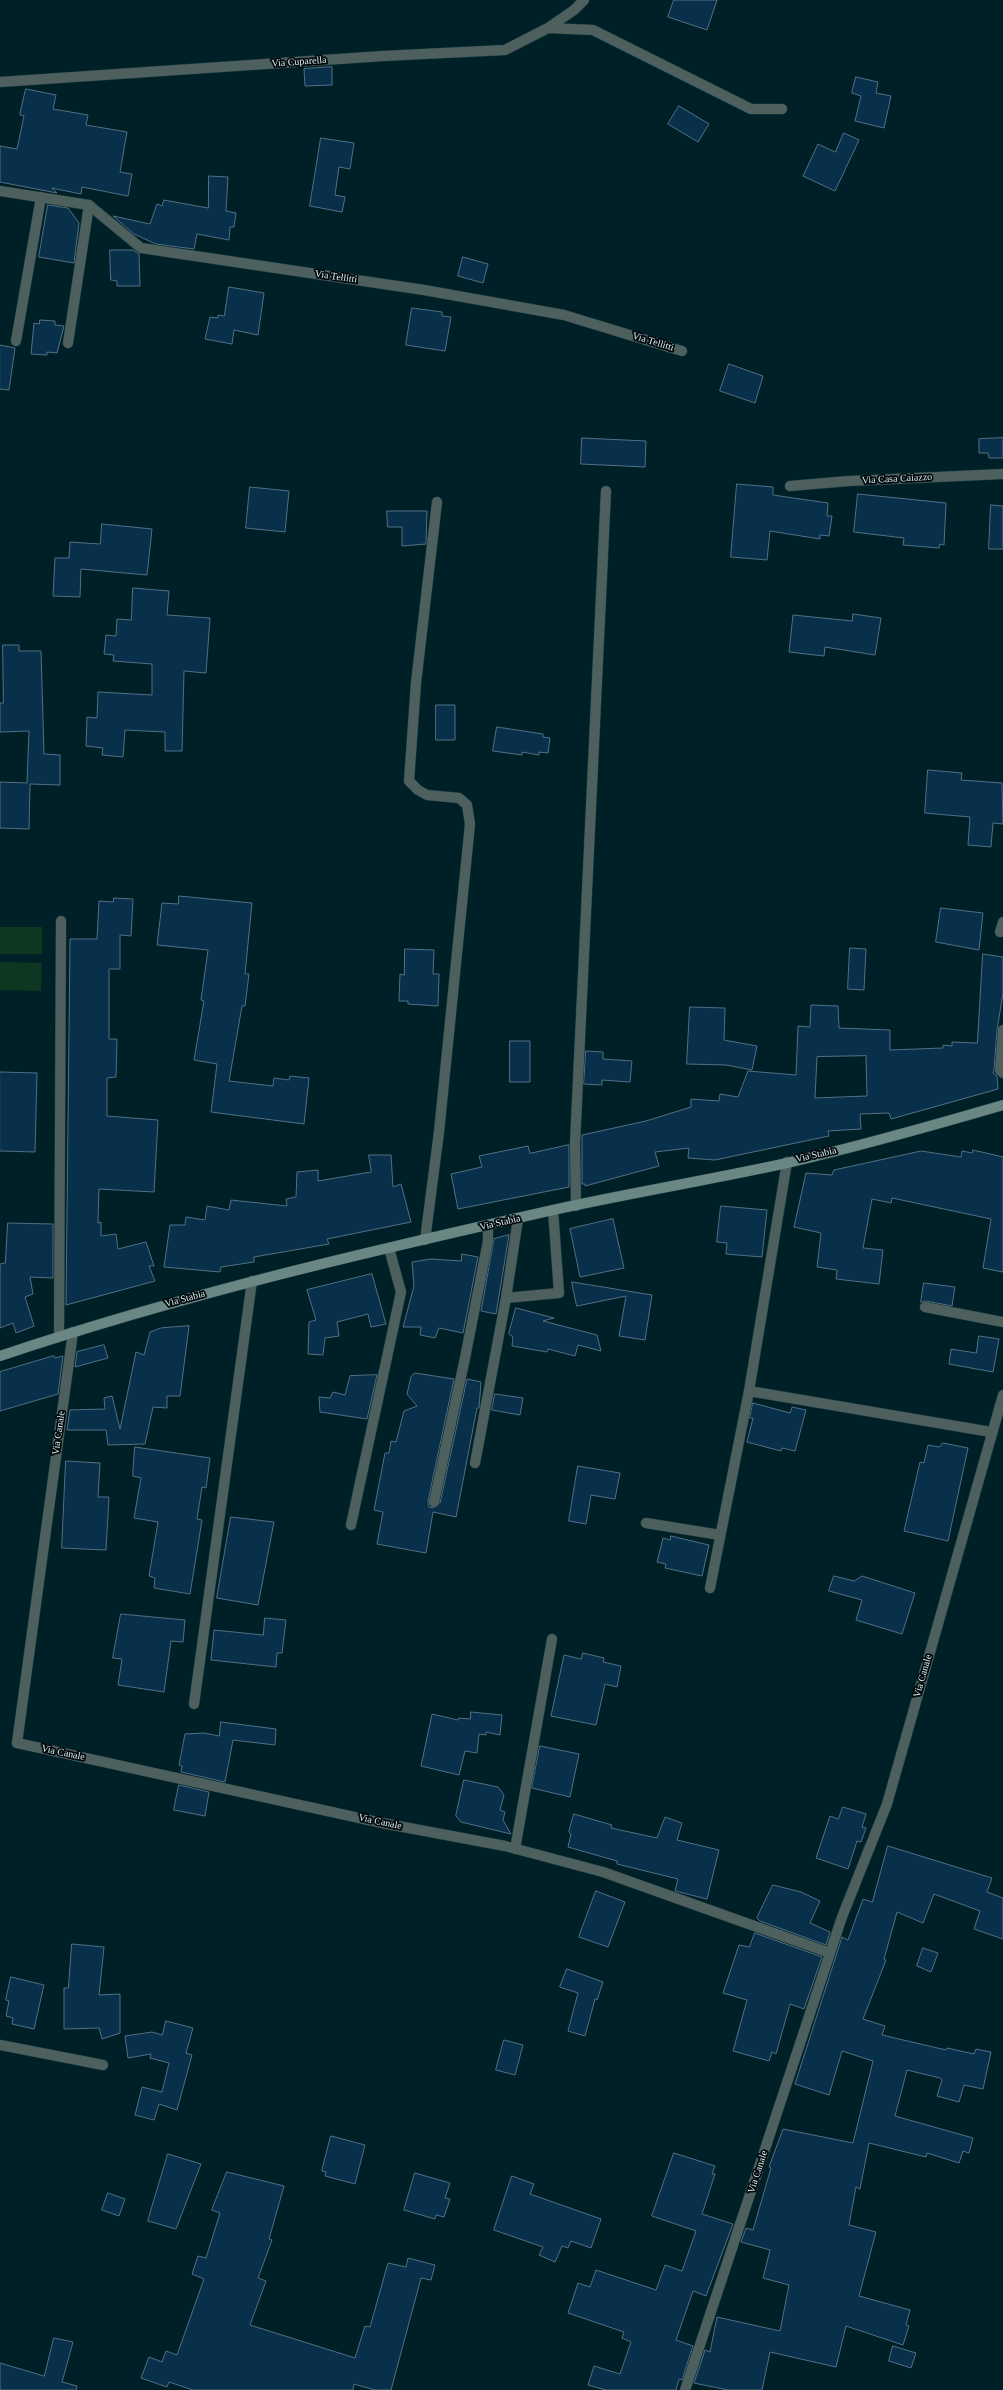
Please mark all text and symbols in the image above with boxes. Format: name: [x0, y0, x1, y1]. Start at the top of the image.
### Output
street label: Via Cuparella: [271, 54, 327, 70]
street label: Via Tellitti: [314, 268, 358, 286]
street label: Via Tellitti: [631, 330, 675, 354]
street label: Via Casa Caiazzo: [861, 471, 933, 487]
street label: Via Stabia: [795, 1145, 837, 1165]
street label: Via Stabia: [479, 1213, 521, 1233]
street label: Via Stabia: [163, 1288, 207, 1310]
street label: Via Canale: [50, 1410, 68, 1456]
street label: Via Canale: [911, 1653, 935, 1699]
street label: Via Canale: [40, 1743, 86, 1763]
street label: Via Canale: [357, 1812, 403, 1832]
street label: Via Canale: [745, 2149, 771, 2195]

